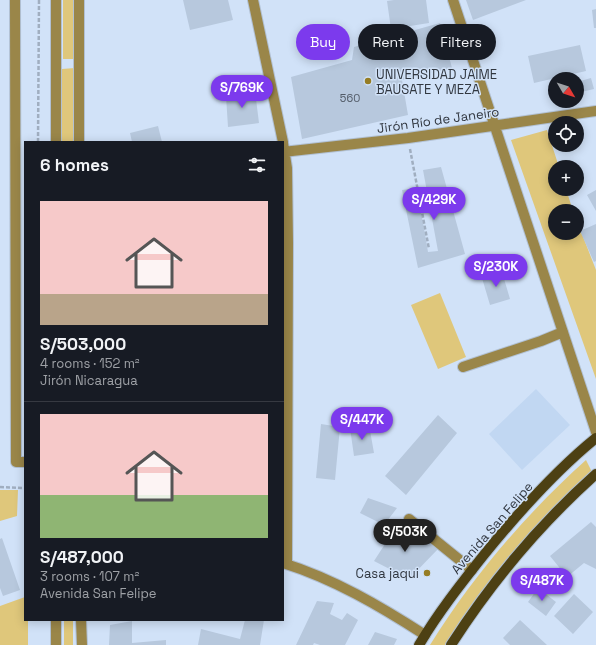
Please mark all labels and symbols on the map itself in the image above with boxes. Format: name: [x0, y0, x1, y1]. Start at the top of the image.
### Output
place label: UNIVERSIDAD JAIME BAUSATE Y MEZA: [376, 66, 497, 98]
north arrow: [548, 72, 584, 108]
pin: S/769K: [209, 75, 275, 109]
marker: UNIVERSIDAD JAIME BAUSATE Y MEZA: [363, 76, 373, 86]
house number: 560: [340, 91, 360, 105]
street label: Jirón Río de Janeiro: [376, 103, 500, 137]
pin: S/429K: [401, 187, 467, 221]
pin: S/230K: [463, 254, 529, 288]
pin: S/447K: [329, 407, 395, 441]
street label: Avenida San Felipe: [447, 478, 537, 578]
pin: S/503K: [372, 519, 438, 553]
place label: Casa jaqui: [356, 565, 419, 582]
marker: Casa jaqui: [422, 568, 432, 578]
pin: S/487K: [509, 568, 575, 602]

